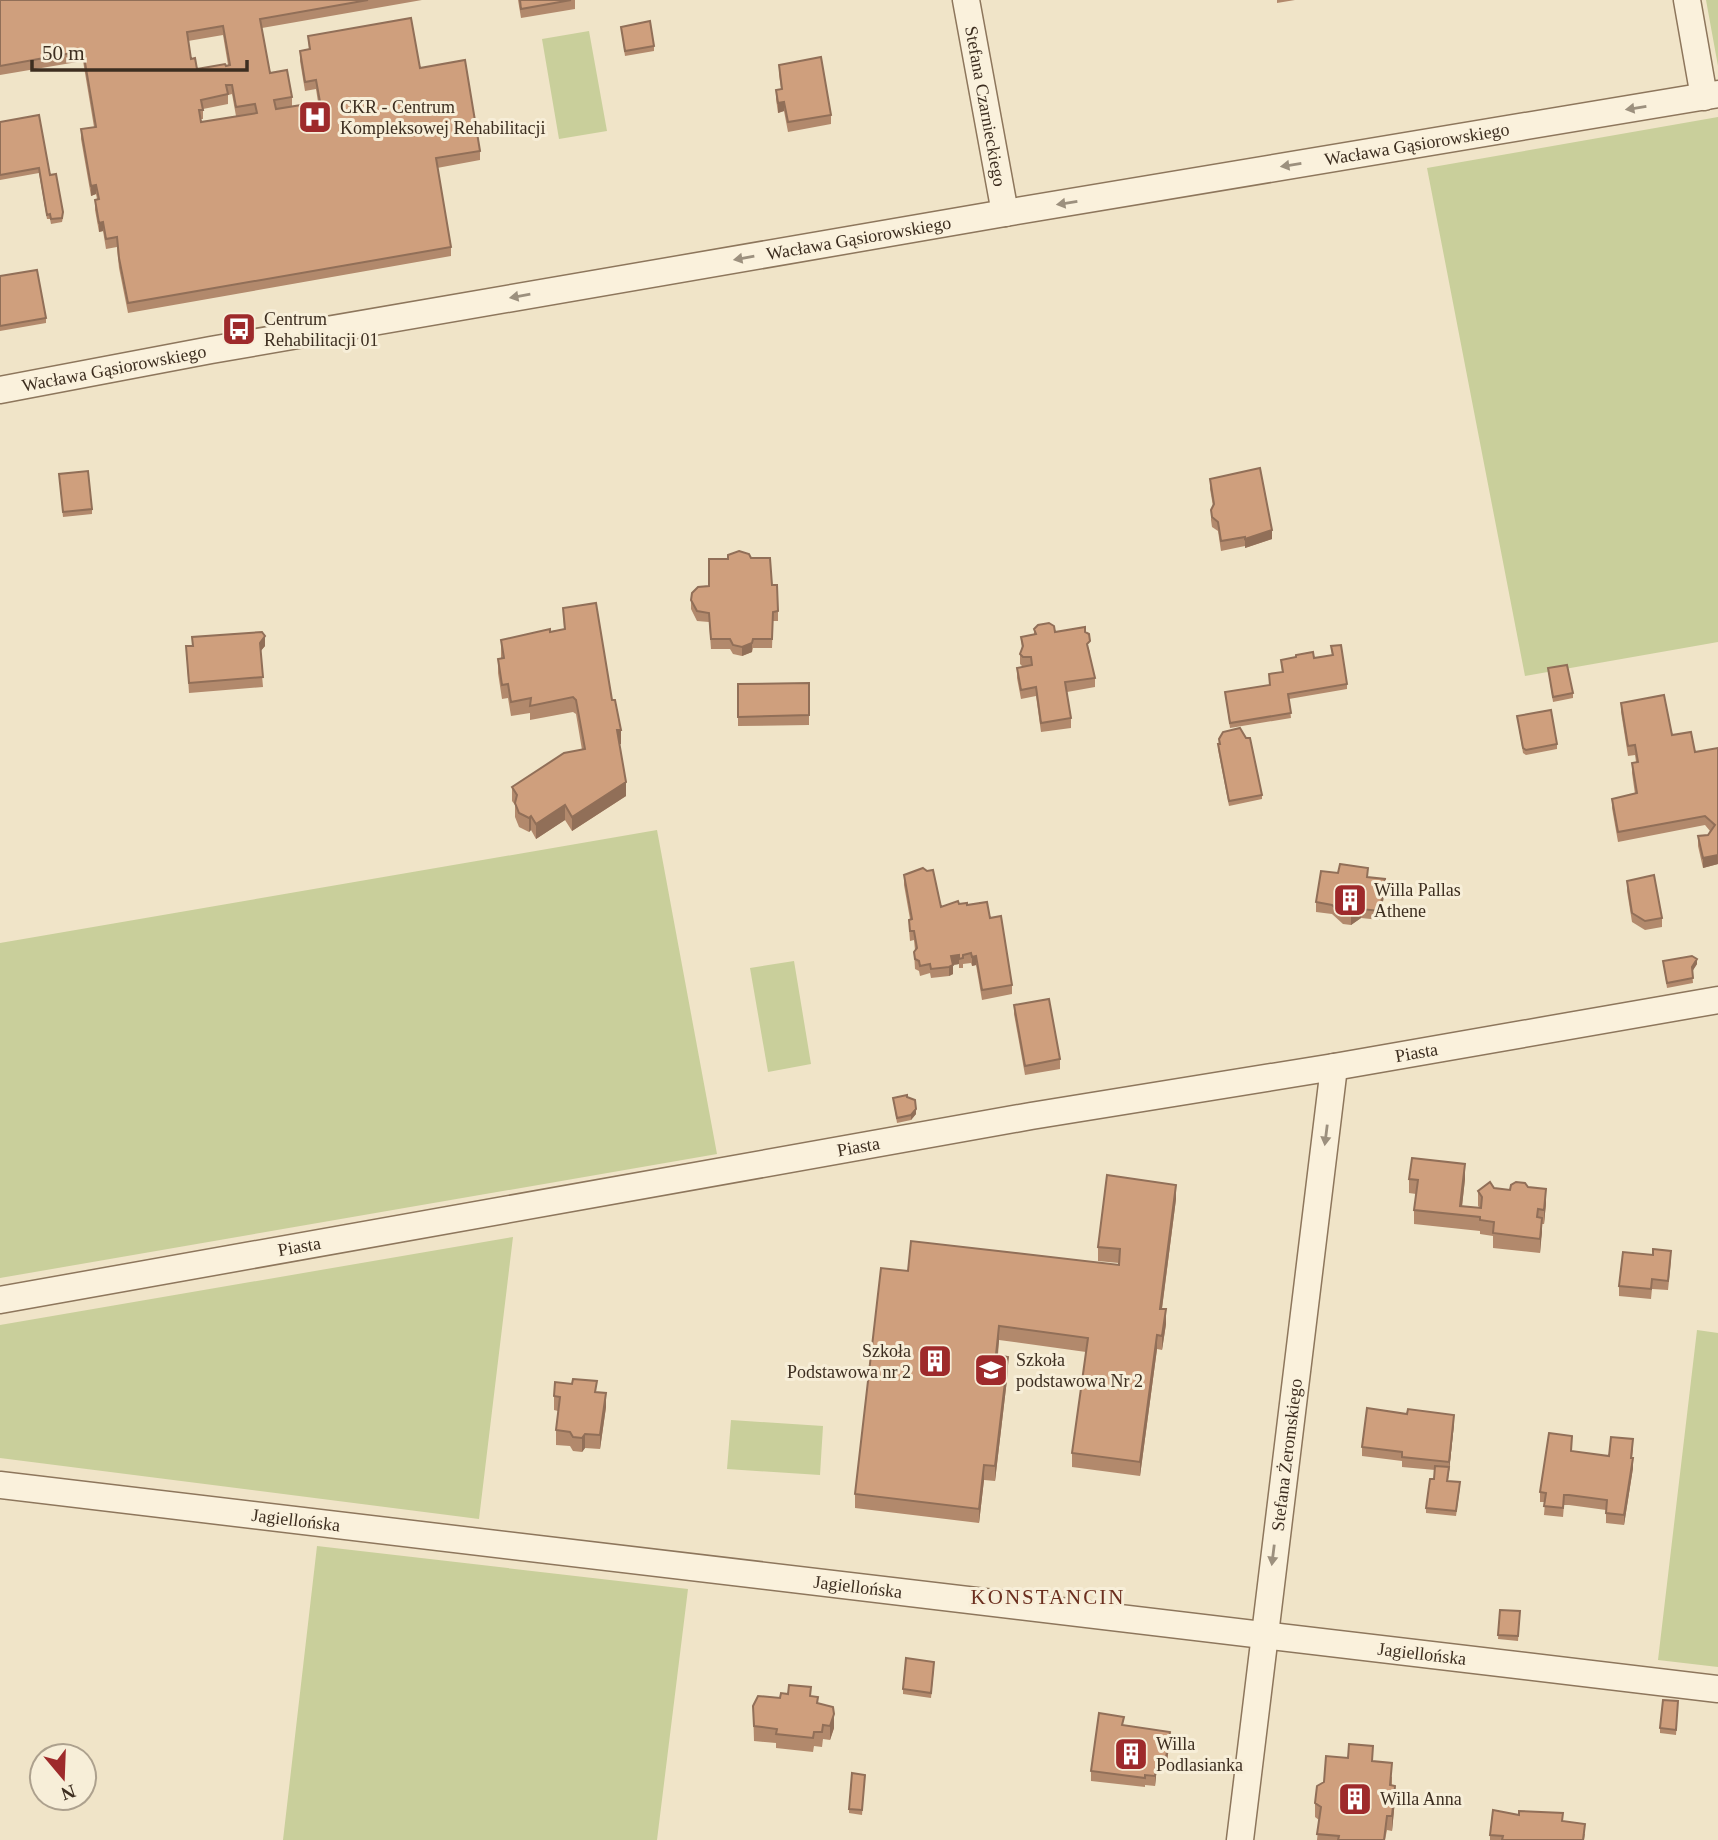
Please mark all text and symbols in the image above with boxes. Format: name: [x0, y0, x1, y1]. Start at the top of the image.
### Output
street label: Stefana Czarnieckiego: [961, 24, 1010, 188]
scale bar: [32, 28, 247, 72]
text: 50 m: [42, 41, 85, 65]
place label: CKR - Centrum Kompleksowej Rehabilitacji: [340, 97, 545, 138]
hospital icon: CKR - Centrum Kompleksowej Rehabilitacji: [296, 98, 334, 136]
one-way arrow: [1625, 103, 1647, 114]
street label: Wacława Gąsiorowskiego: [1323, 119, 1511, 170]
one-way arrow: [1280, 160, 1302, 171]
one-way arrow: [1056, 198, 1078, 209]
street label: Wacława Gąsiorowskiego: [765, 212, 953, 264]
one-way arrow: [733, 253, 755, 264]
one-way arrow: [509, 291, 531, 302]
place label: Centrum Rehabilitacji 01: [264, 309, 378, 350]
bus stop icon: Centrum Rehabilitacji 01: [220, 310, 258, 348]
street label: Wacława Gąsiorowskiego: [20, 341, 208, 396]
place label: Willa Pallas Athene: [1374, 880, 1461, 921]
building icon: Willa Pallas Athene: [1331, 881, 1369, 919]
street label: Piasta: [1394, 1039, 1439, 1066]
one-way arrow: [1320, 1124, 1331, 1146]
street label: Piasta: [835, 1133, 881, 1160]
street label: Piasta: [276, 1233, 322, 1260]
place label: Szkoła Podstawowa nr 2: [787, 1341, 911, 1382]
building icon: Szkoła Podstawowa nr 2: [916, 1342, 954, 1380]
place label: Szkoła podstawowa Nr 2: [1016, 1350, 1143, 1391]
school or university icon: Szkoła podstawowa Nr 2: [972, 1351, 1010, 1389]
street label: Stefana Żeromskiego: [1268, 1377, 1306, 1532]
street label: Jagiellońska: [251, 1505, 341, 1535]
one-way arrow: [1268, 1544, 1279, 1566]
street label: Jagiellońska: [813, 1572, 903, 1602]
district label: KONSTANCIN: [971, 1585, 1125, 1609]
street label: Jagiellońska: [1377, 1639, 1467, 1669]
place label: Willa Podlasianka: [1156, 1734, 1243, 1775]
building icon: Willa Podlasianka: [1112, 1735, 1150, 1773]
north arrow: [28, 1742, 98, 1812]
text: N: [58, 1780, 78, 1805]
building icon: Willa Anna: [1336, 1780, 1374, 1818]
place label: Willa Anna: [1380, 1789, 1462, 1809]

